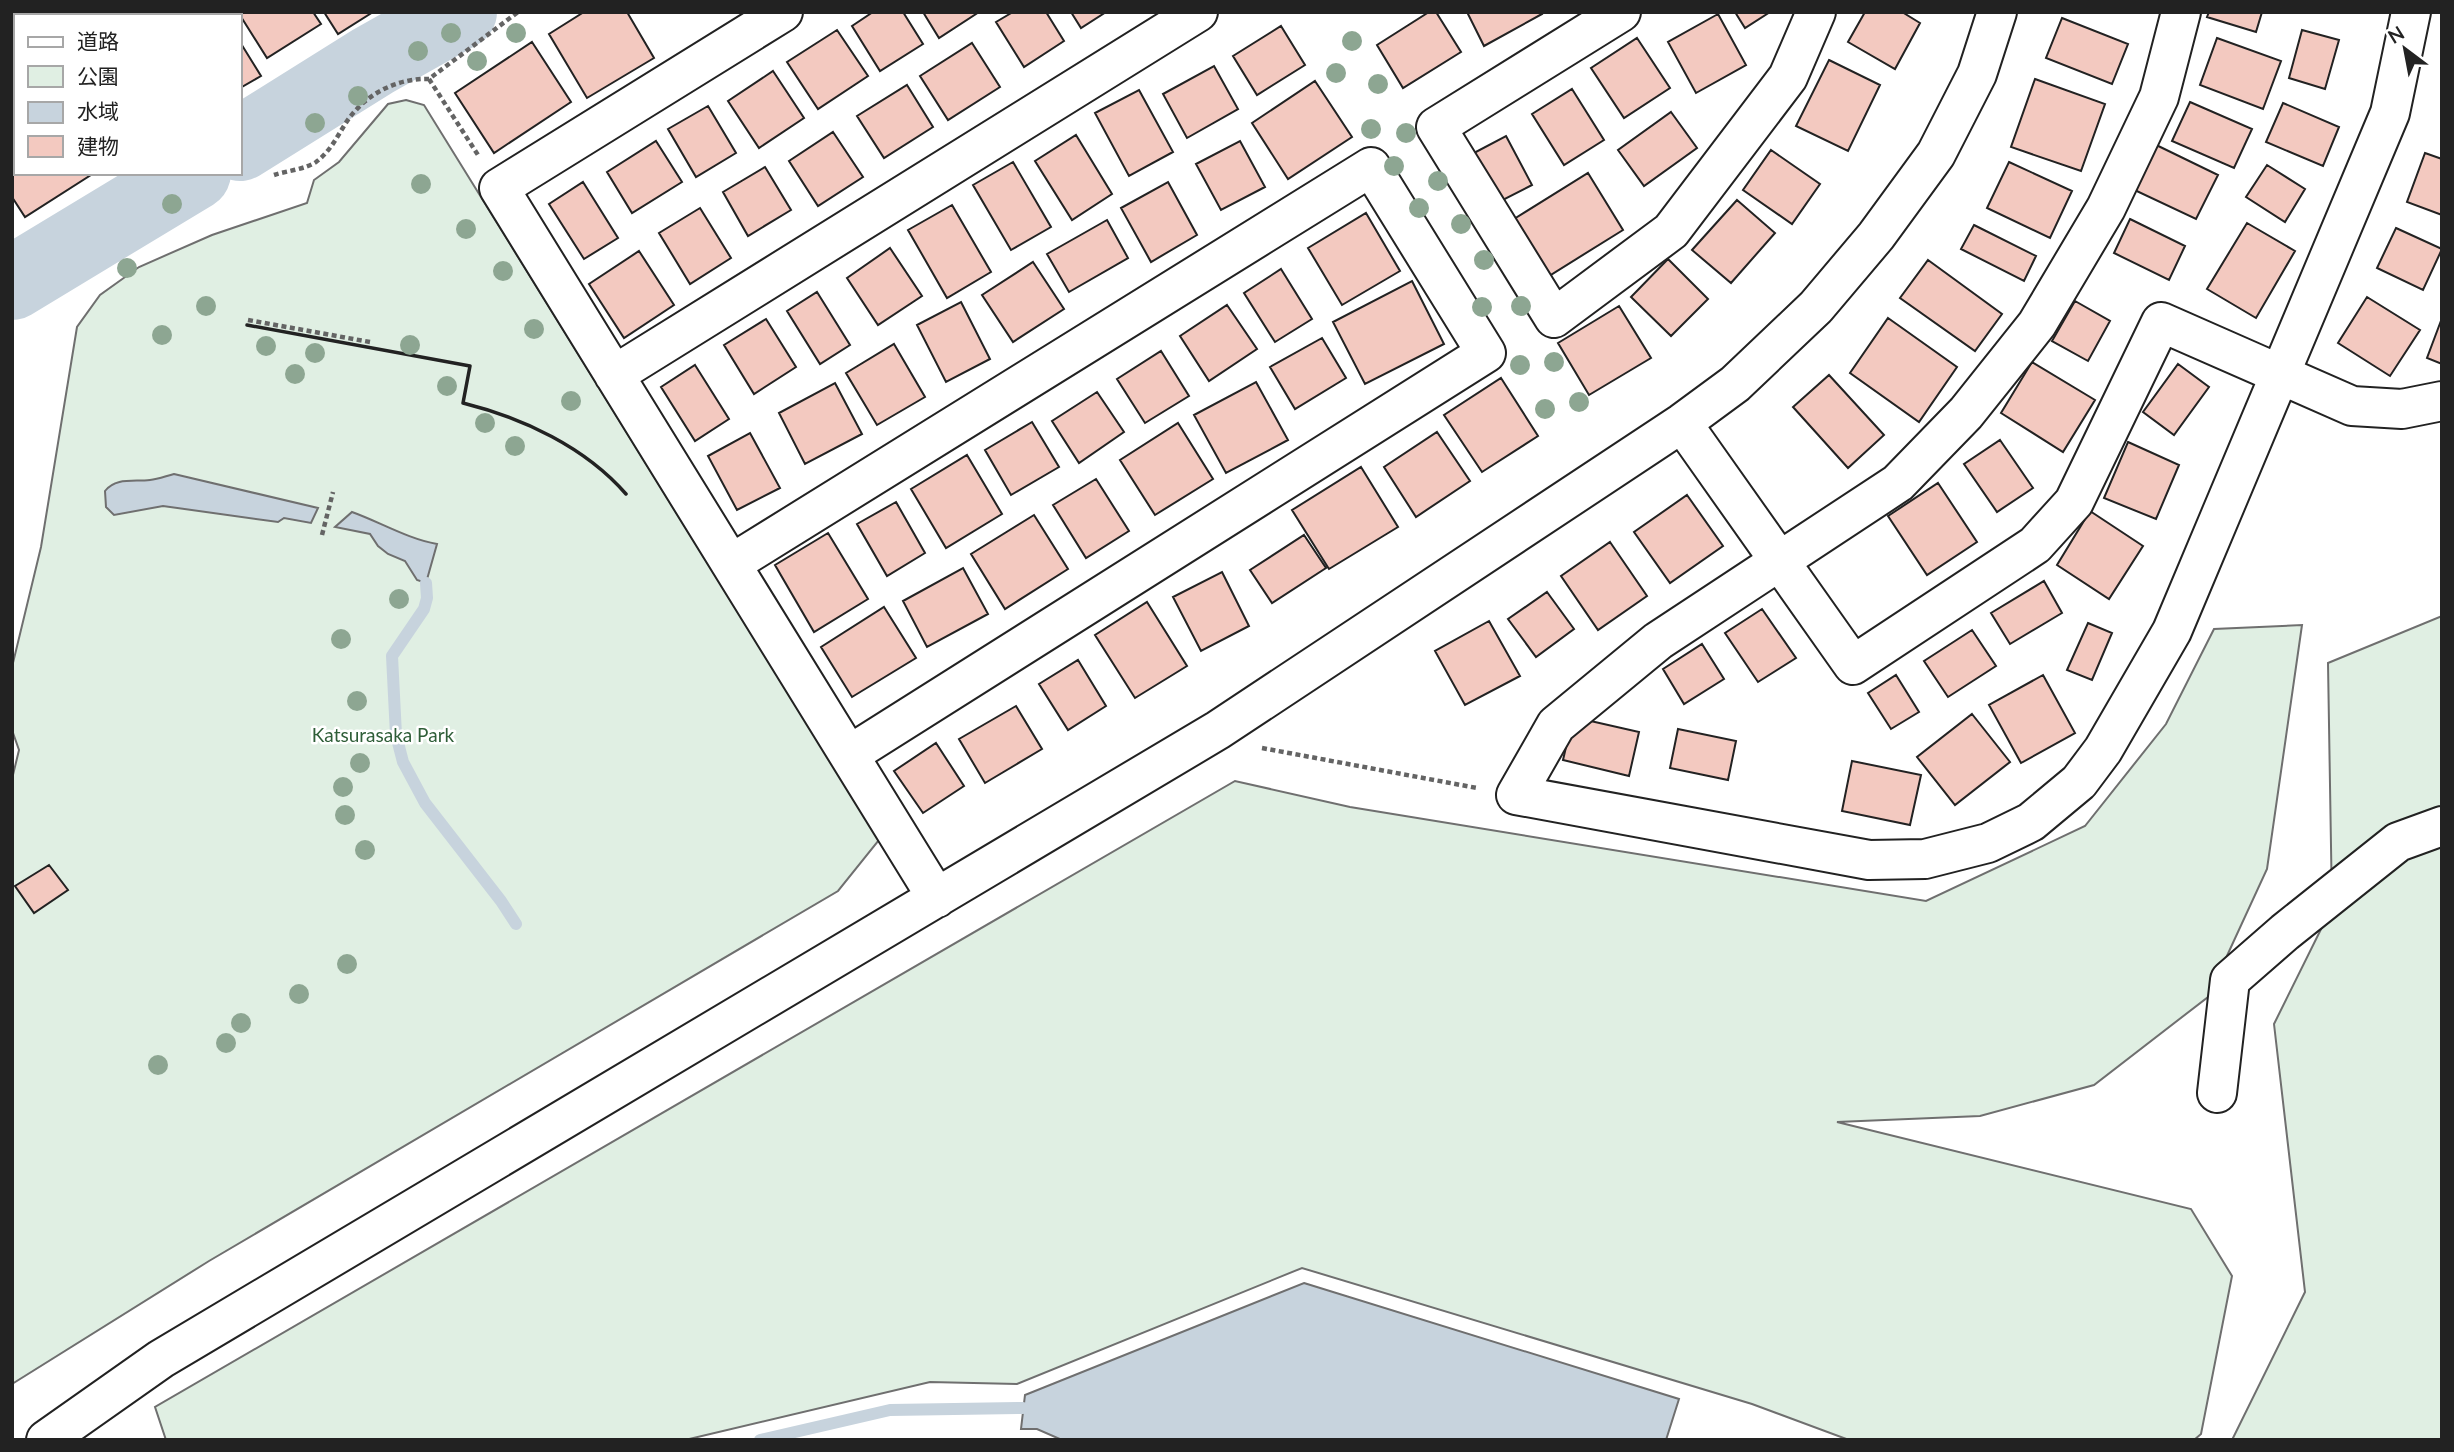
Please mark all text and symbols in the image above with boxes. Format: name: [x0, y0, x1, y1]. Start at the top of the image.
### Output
legend: [14, 14, 242, 175]
north arrow: [2370, 14, 2440, 84]
text: N: [2383, 21, 2408, 48]
text: 道路: [77, 28, 119, 53]
text: 公園: [77, 63, 119, 88]
text: 水域: [77, 98, 119, 123]
text: 建物: [77, 133, 119, 158]
park label: Katsurasaka Park: [312, 723, 455, 746]

